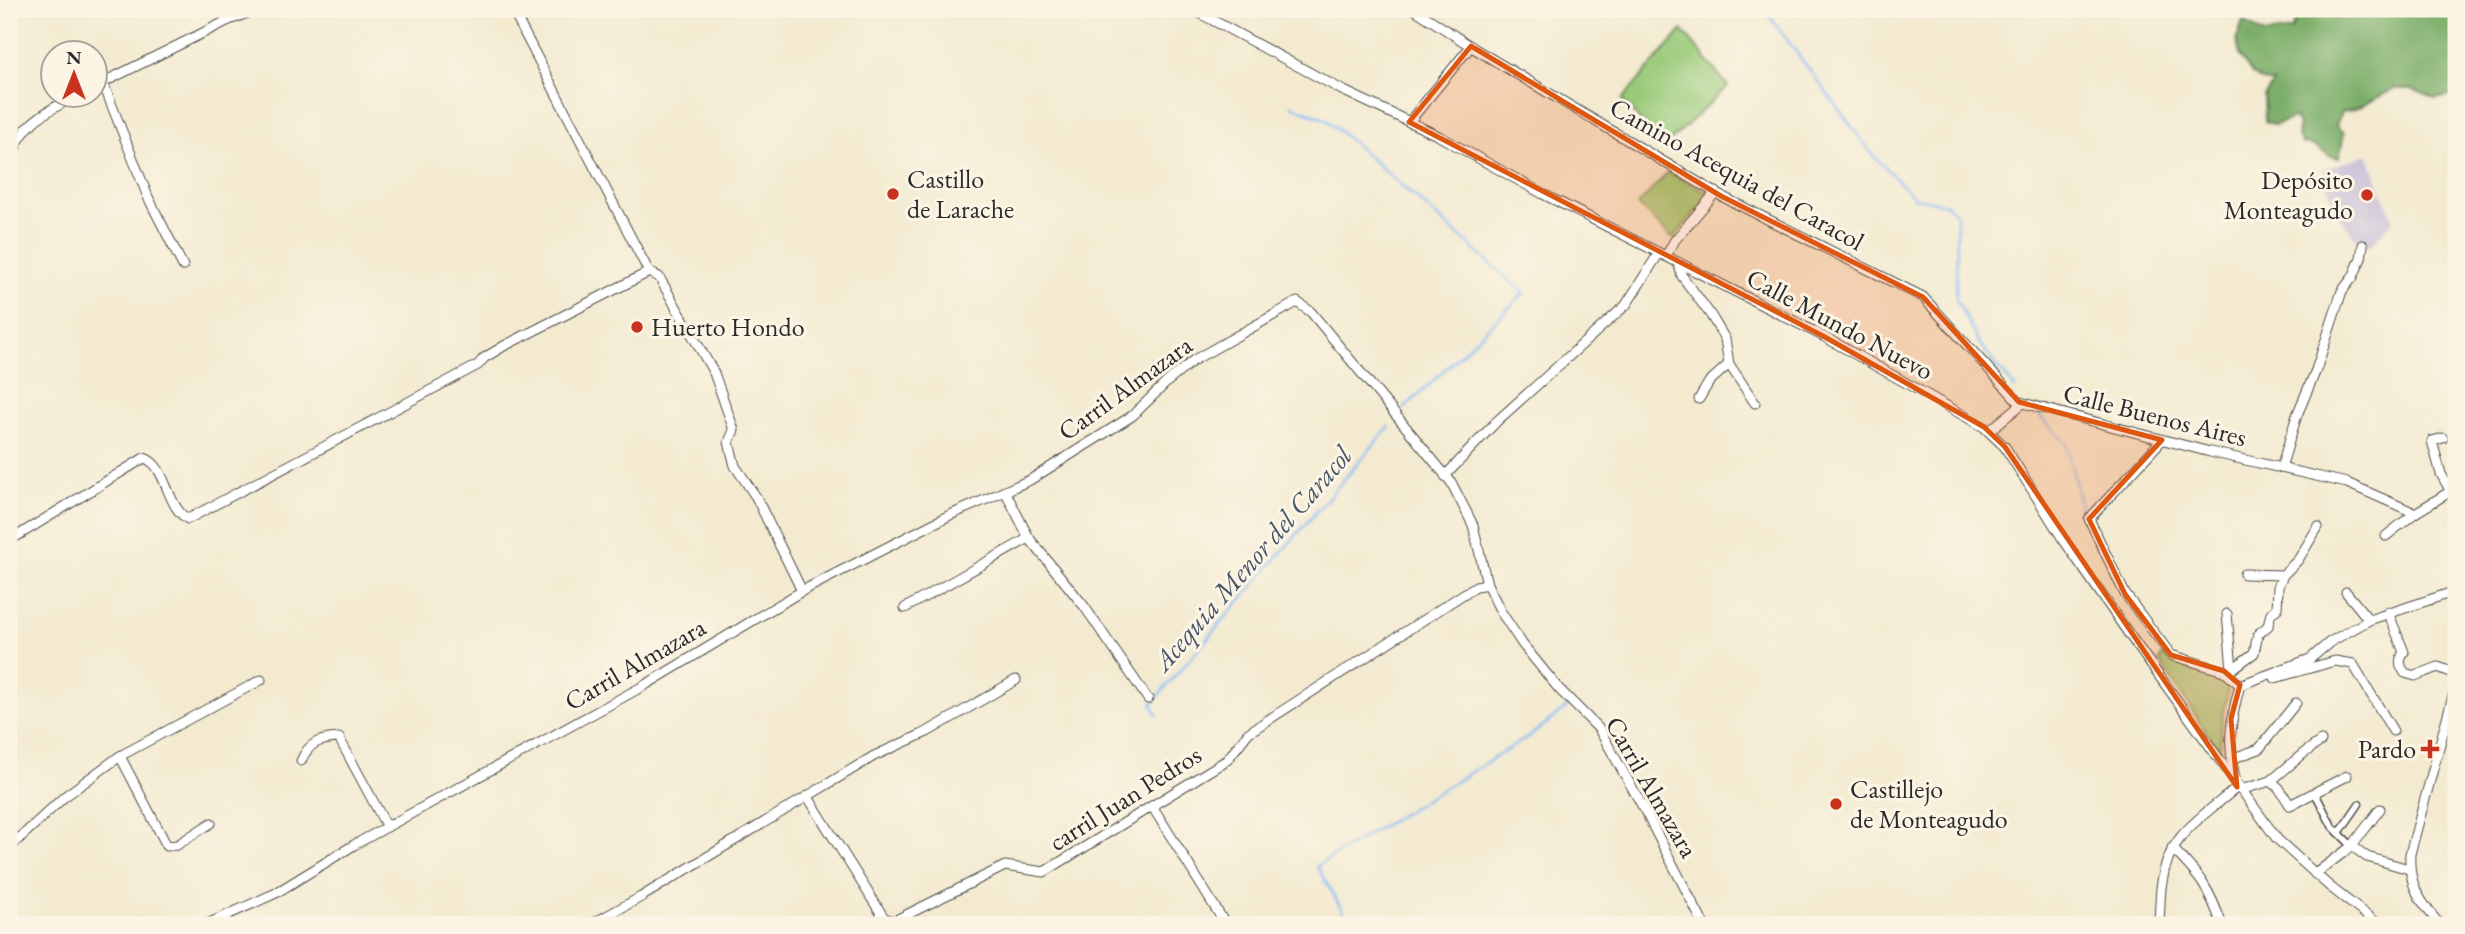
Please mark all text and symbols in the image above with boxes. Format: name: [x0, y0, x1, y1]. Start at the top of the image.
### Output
north arrow: [38, 38, 108, 108]
text: N: [66, 45, 82, 70]
street label: Camino Acequia del Caracol: [1604, 90, 1870, 258]
place label: Castillo de Larache: [907, 162, 1014, 226]
place label: Depósito Monteagudo: [2224, 163, 2353, 227]
marker: Castillo de Larache: [885, 186, 901, 202]
marker: Depósito Monteagudo: [2359, 187, 2375, 203]
street label: Calle Mundo Nuevo: [1741, 260, 1939, 388]
place label: Huerto Hondo: [651, 310, 805, 344]
marker: Huerto Hondo: [629, 319, 645, 335]
street label: Carril Almazara: [1051, 328, 1199, 448]
street label: Calle Buenos Aires: [2060, 376, 2250, 454]
water label: Acequia Menor del Caracol: [1143, 437, 1361, 680]
street label: Carril Almazara: [558, 610, 712, 718]
street label: Carril Almazara: [1598, 710, 1706, 864]
place label: Pardo: [2358, 732, 2416, 766]
street label: carril Juan Pedros: [1042, 738, 1208, 858]
marker: Pardo: [2422, 741, 2438, 757]
place label: Castillejo de Monteagudo: [1850, 772, 2008, 836]
marker: Castillejo de Monteagudo: [1828, 796, 1844, 812]

